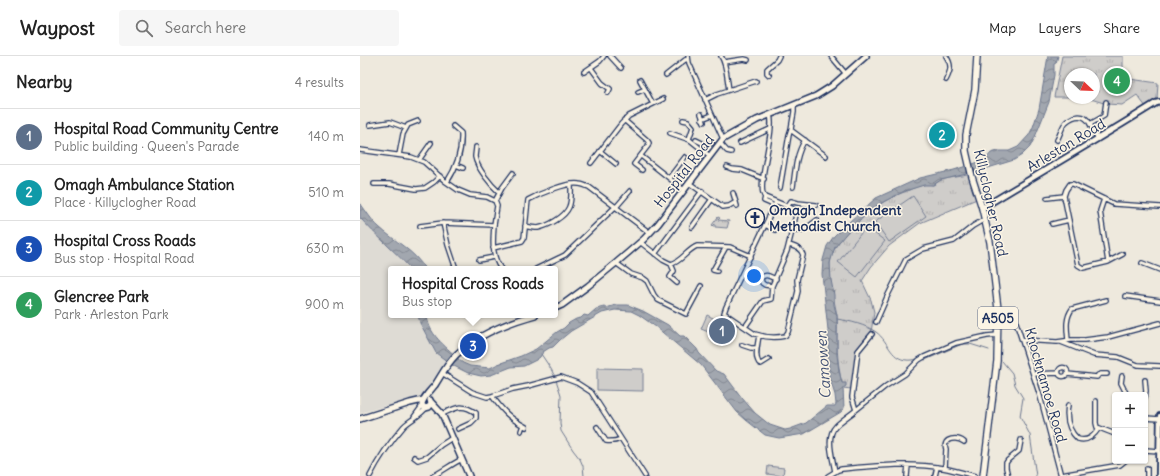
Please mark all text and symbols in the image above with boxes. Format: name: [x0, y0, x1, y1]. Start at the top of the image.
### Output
search box: [119, 10, 399, 46]
text: Waypost: [20, 16, 95, 40]
icon: search: [133, 17, 155, 39]
text: Search here: [165, 18, 246, 37]
text: Map: [989, 19, 1016, 37]
text: Layers: [1038, 19, 1081, 37]
text: Share: [1103, 19, 1140, 37]
pin: 4: [1104, 66, 1130, 96]
north arrow: [1064, 68, 1100, 104]
text: Nearby: [16, 71, 72, 93]
text: 4 results: [295, 74, 344, 91]
street label: Arleston Road: [1023, 114, 1109, 176]
text: Hospital Road Community Centre: [54, 119, 279, 138]
pin: 2: [929, 120, 955, 150]
text: 1: [26, 128, 32, 145]
text: 140 m: [308, 128, 344, 145]
street label: Hospital Road: [650, 131, 718, 211]
text: Public building · Queen's Parade: [54, 138, 239, 155]
street label: Killyclogher Road: [970, 148, 1012, 258]
text: Omagh Ambulance Station: [54, 175, 235, 194]
text: 2: [25, 184, 33, 201]
text: 510 m: [308, 184, 344, 201]
text: Place · Killyclogher Road: [54, 194, 196, 211]
place label: Omagh Independent Methodist Church: [769, 201, 901, 235]
church icon: Omagh Independent Methodist Church: [744, 207, 766, 229]
text: Hospital Cross Roads: [54, 231, 196, 250]
text: 3: [25, 240, 33, 257]
text: 630 m: [306, 240, 344, 257]
text: Bus stop · Hospital Road: [54, 250, 194, 267]
popup: [388, 266, 558, 318]
your location: [744, 266, 764, 286]
text: Hospital Cross Roads: [402, 274, 544, 293]
text: Glencree Park: [54, 287, 149, 306]
text: Bus stop: [402, 293, 452, 310]
text: 4: [25, 296, 33, 313]
text: 900 m: [305, 296, 344, 313]
text: Park · Arleston Park: [54, 306, 169, 323]
road number: A505: [978, 307, 1018, 329]
pin: 1: [709, 316, 735, 346]
street label: Knocknamoe Road: [1021, 325, 1071, 445]
water label: Camowen: [811, 330, 835, 400]
pin: 3: [460, 331, 486, 361]
map controls: [1112, 392, 1148, 464]
button: +: [1112, 392, 1148, 428]
button: −: [1112, 428, 1148, 464]

